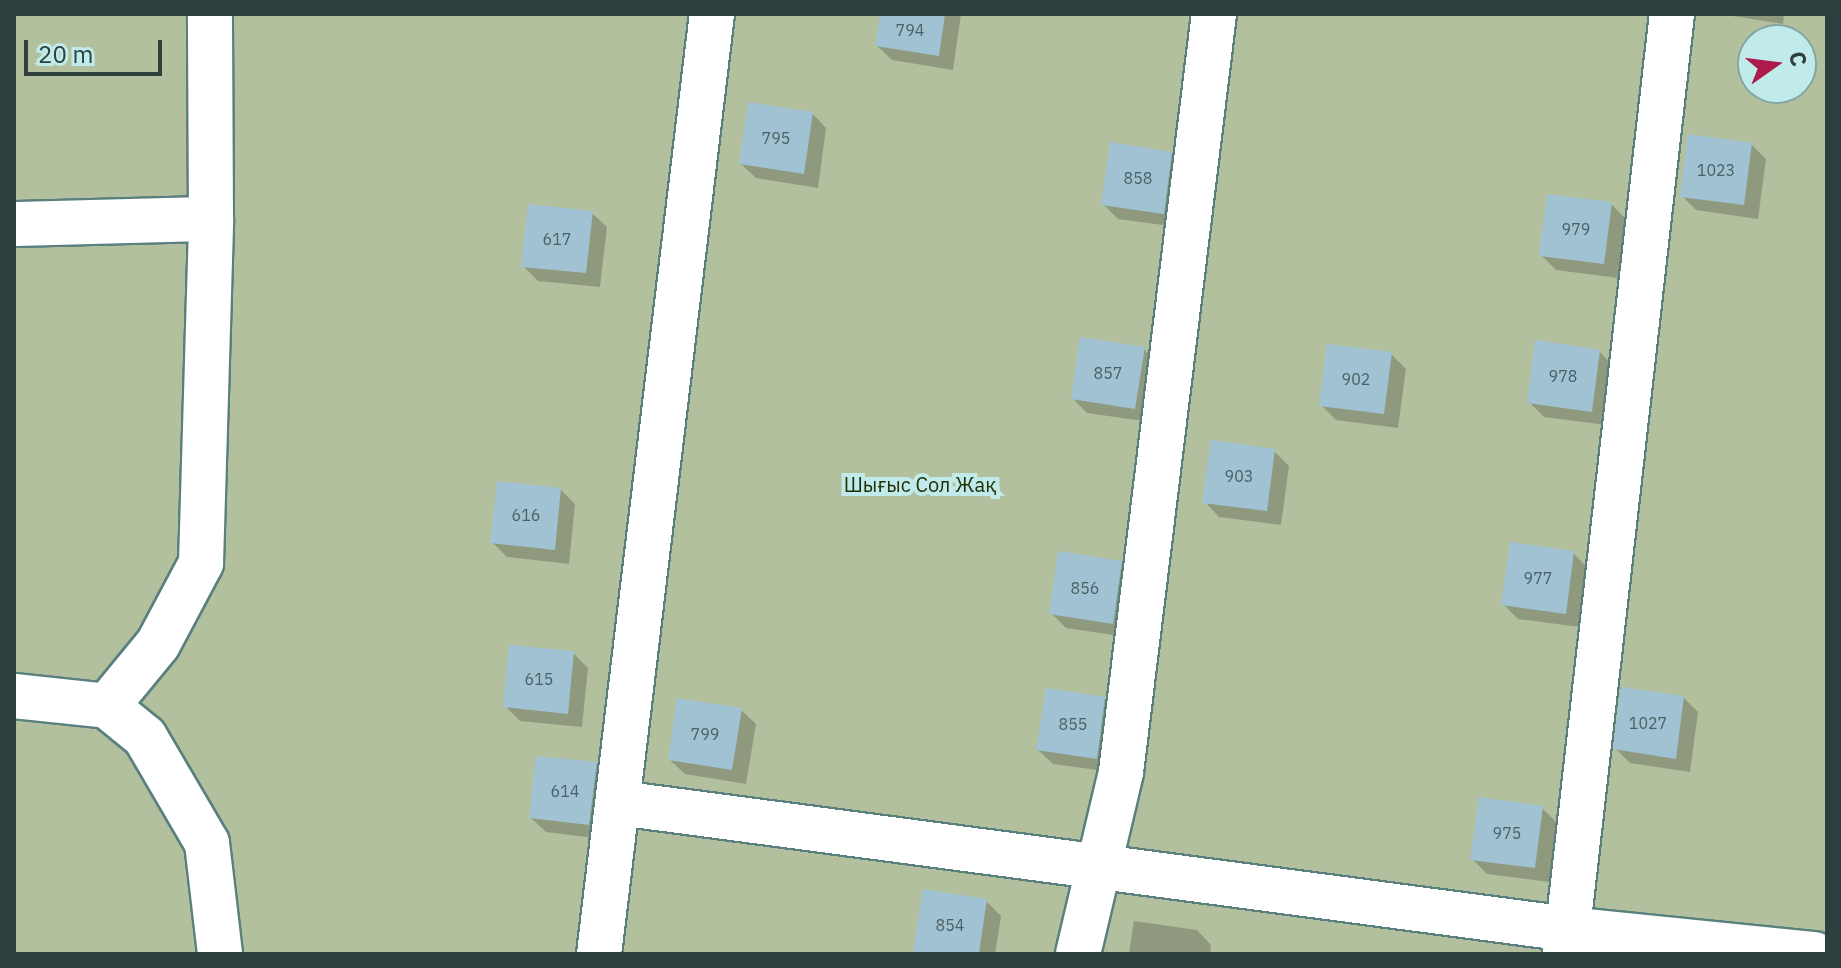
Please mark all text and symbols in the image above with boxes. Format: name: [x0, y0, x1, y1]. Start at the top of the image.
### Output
house number: 794: [896, 20, 924, 40]
scale bar: [28, 24, 166, 74]
north arrow: [1737, 24, 1817, 104]
text: 20 m: [38, 38, 93, 70]
text: С: [1783, 48, 1815, 69]
house number: 795: [762, 128, 790, 148]
house number: 1023: [1697, 160, 1735, 180]
house number: 858: [1124, 168, 1152, 188]
house number: 979: [1562, 219, 1590, 239]
house number: 617: [543, 229, 571, 249]
house number: 857: [1094, 363, 1122, 383]
house number: 978: [1549, 366, 1577, 386]
house number: 902: [1342, 369, 1370, 389]
house number: 903: [1225, 466, 1253, 486]
park label: Шығыс Сол Жақ: [844, 472, 996, 496]
house number: 616: [512, 505, 540, 525]
house number: 977: [1524, 568, 1552, 588]
house number: 856: [1071, 578, 1099, 598]
house number: 615: [525, 669, 553, 689]
house number: 1027: [1629, 713, 1667, 733]
house number: 855: [1059, 714, 1087, 734]
house number: 799: [691, 724, 719, 744]
house number: 614: [551, 781, 579, 801]
house number: 975: [1493, 823, 1521, 843]
house number: 854: [936, 915, 964, 935]

